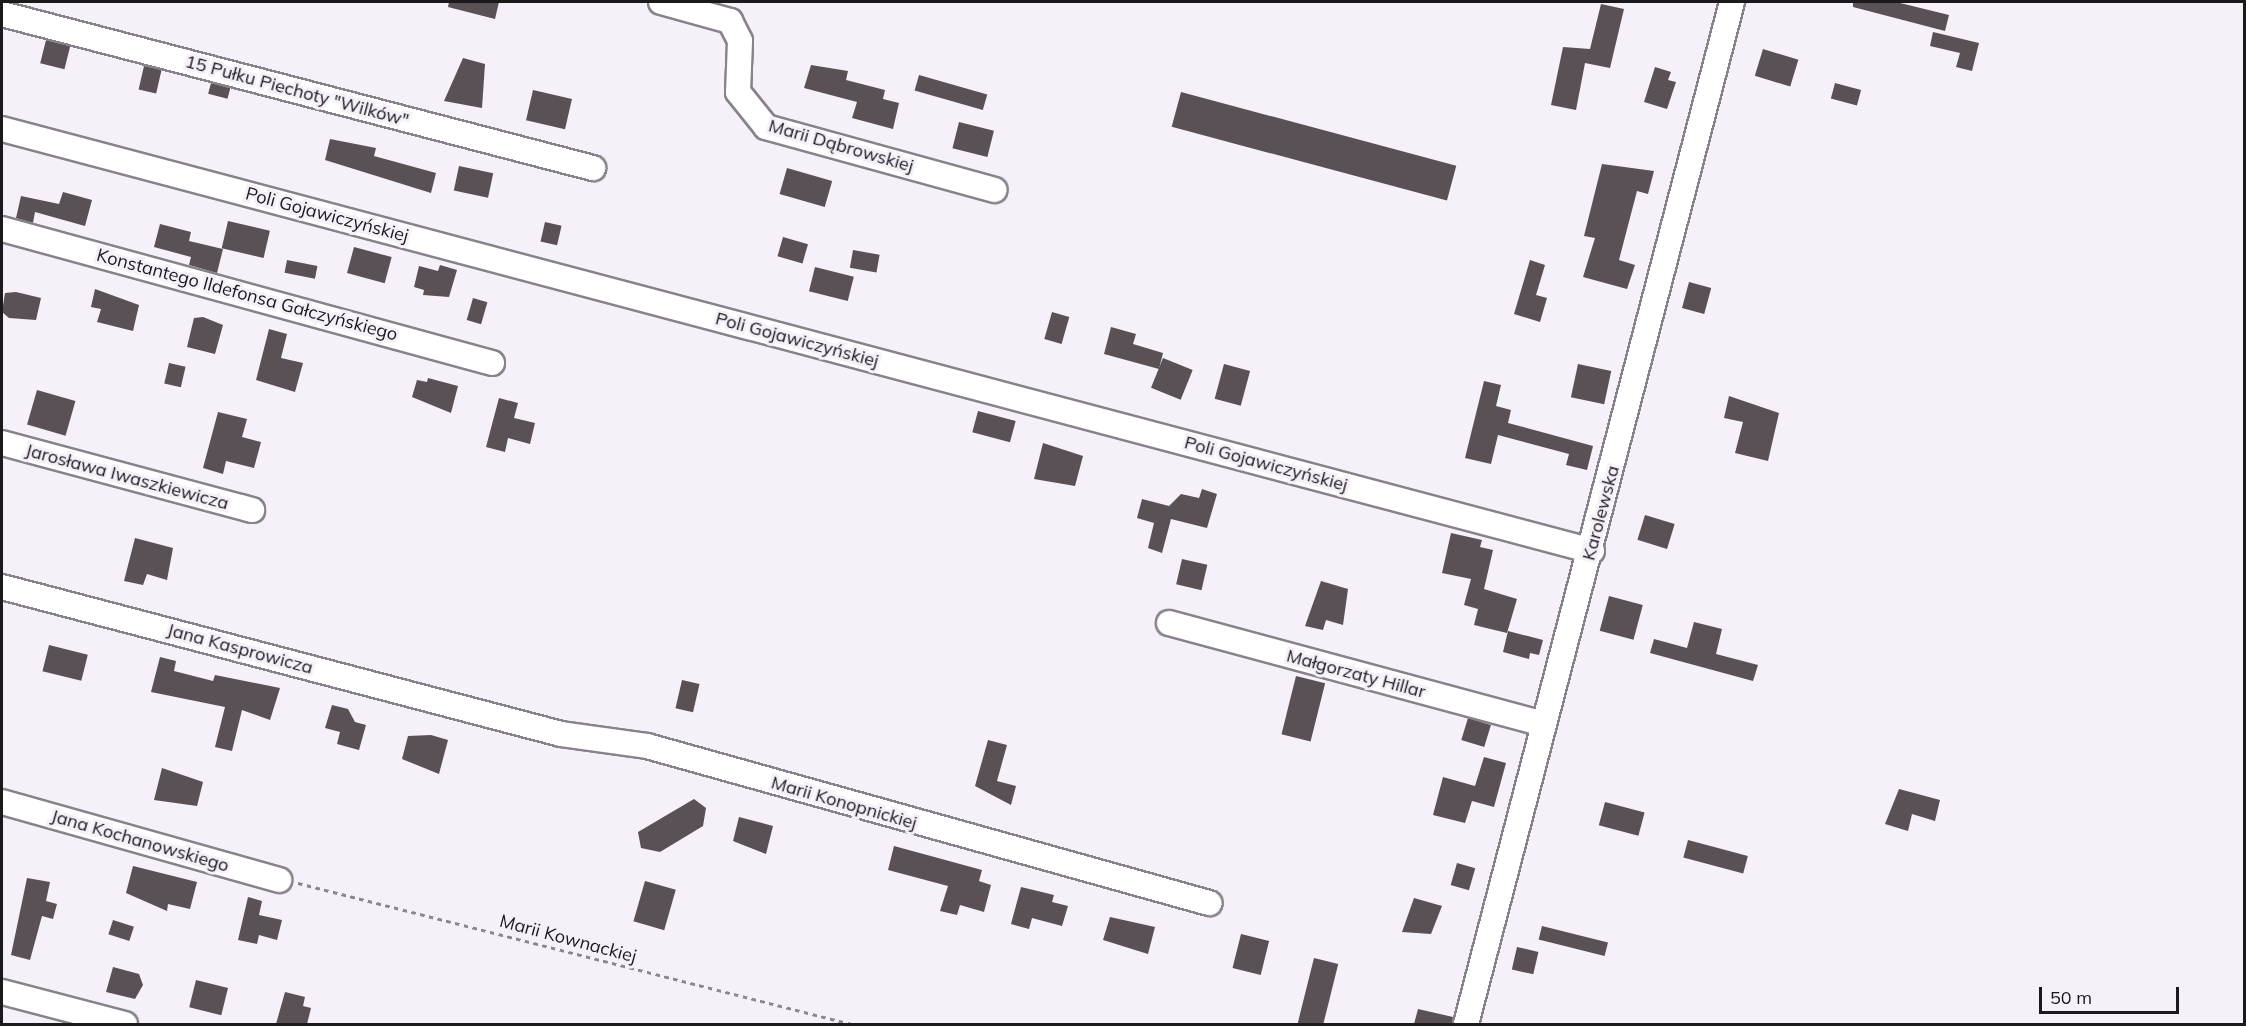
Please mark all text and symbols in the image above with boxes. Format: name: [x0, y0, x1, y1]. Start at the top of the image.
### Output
street label: 15 Pułku Piechoty "Wilków": [183, 51, 411, 131]
street label: Marii Dąbrowskiej: [766, 115, 916, 177]
street label: Poli Gojawiczyńskiej: [243, 183, 411, 247]
street label: Konstantego Ildefonsa Gałczyńskiego: [94, 244, 400, 346]
street label: Poli Gojawiczyńskiej: [713, 308, 881, 372]
street label: Poli Gojawiczyńskiej: [1182, 432, 1350, 496]
street label: Jarosława Iwaszkiewicza: [23, 439, 231, 515]
street label: Karolewska: [1578, 463, 1624, 563]
street label: Jana Kasprowicza: [165, 619, 315, 679]
street label: Małgorzaty Hillar: [1284, 645, 1428, 703]
street label: Marii Konopnickiej: [769, 772, 919, 834]
street label: Jana Kochanowskiego: [49, 805, 231, 877]
street label: Marii Kownackiej: [497, 910, 639, 968]
scale bar: [2042, 975, 2182, 1013]
text: 50 m: [2050, 986, 2092, 1009]

